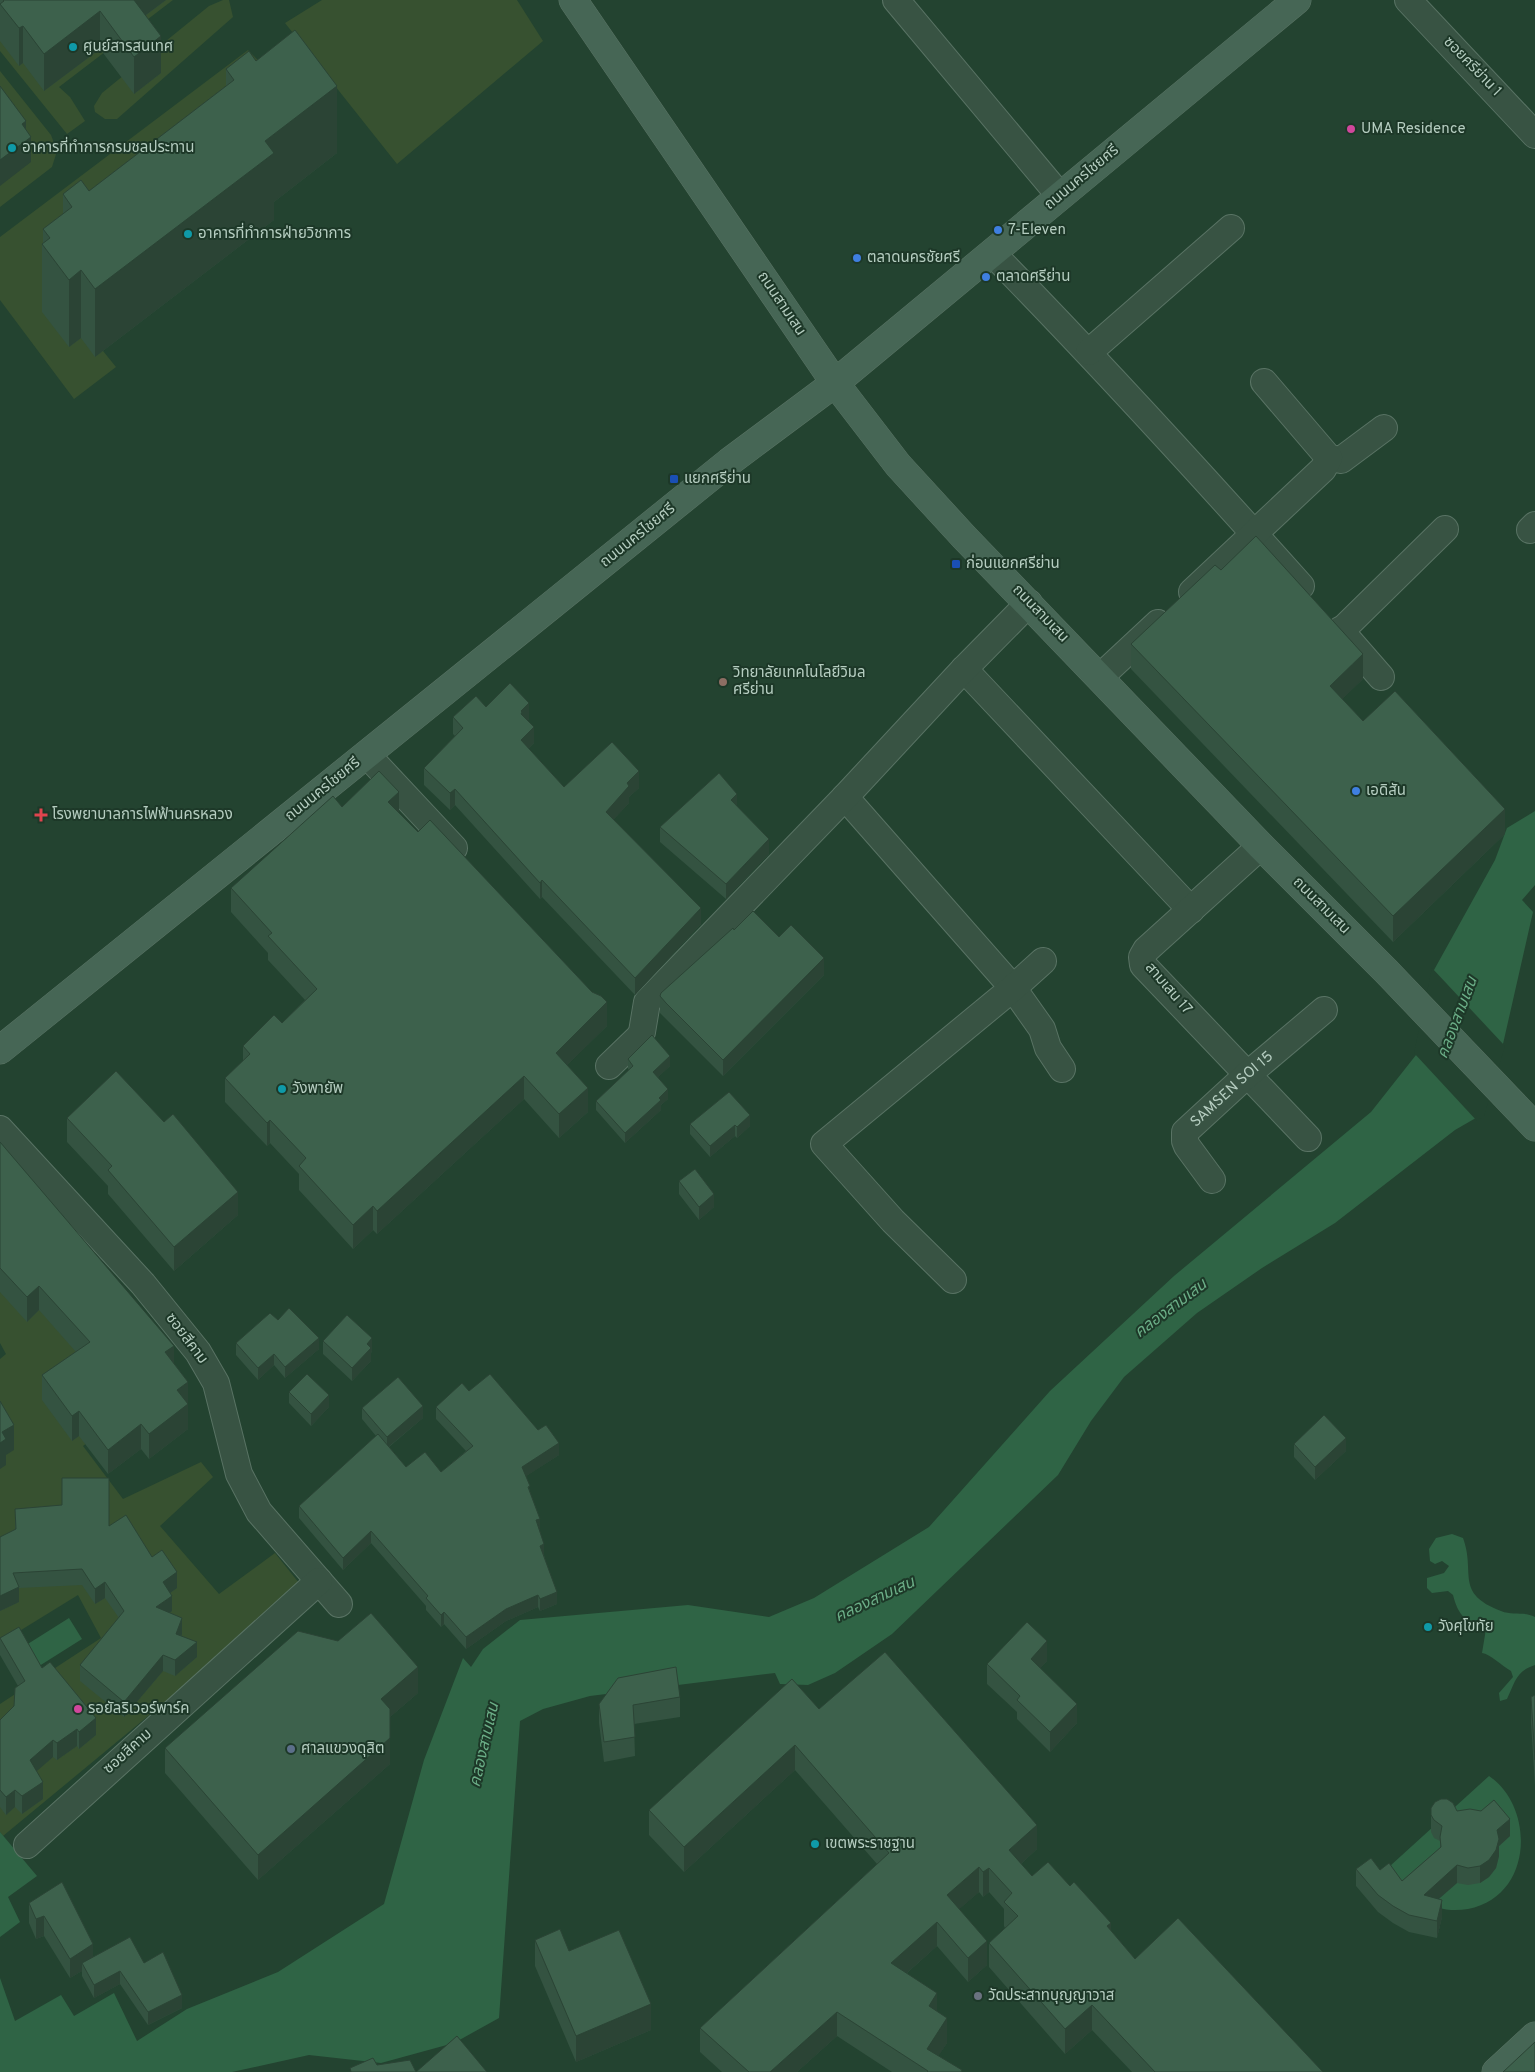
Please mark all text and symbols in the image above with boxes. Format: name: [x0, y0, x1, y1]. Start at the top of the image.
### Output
street label: ซอยศรีย่าน 1: [1439, 32, 1506, 101]
place label: ศูนย์สารสนเทศ: [83, 38, 173, 57]
marker: ศูนย์สารสนเทศ: [67, 41, 79, 53]
place label: UMA Residence: [1361, 120, 1466, 139]
marker: UMA Residence: [1345, 123, 1357, 135]
place label: อาคารที่ทำการกรมชลประทาน: [22, 136, 194, 158]
street label: ถนนนครไชยศรี: [1041, 141, 1123, 215]
marker: อาคารที่ทำการกรมชลประทาน: [6, 142, 18, 154]
place label: 7-Eleven: [1008, 221, 1066, 240]
place label: อาคารที่ทำการฝ่ายวิชาการ: [198, 222, 351, 244]
marker: 7-Eleven: [992, 224, 1004, 236]
marker: อาคารที่ทำการฝ่ายวิชาการ: [182, 228, 194, 240]
place label: ตลาดนครชัยศรี: [867, 249, 960, 268]
marker: ตลาดนครชัยศรี: [851, 252, 863, 264]
place label: ตลาดศรีย่าน: [996, 267, 1070, 287]
street label: ถนนสามเสน: [753, 268, 809, 340]
marker: ตลาดศรีย่าน: [980, 271, 992, 283]
place label: แยกศรีย่าน: [684, 469, 751, 489]
marker: แยกศรีย่าน: [668, 473, 680, 485]
street label: ถนนนครไชยศรี: [596, 500, 680, 572]
place label: ก่อนแยกศรีย่าน: [966, 554, 1060, 574]
marker: ก่อนแยกศรีย่าน: [950, 558, 962, 570]
street label: ถนนสามเสน: [1008, 581, 1072, 647]
place label: วิทยาลัยเทคโนโลยีวิมล ศรีย่าน: [733, 664, 866, 700]
marker: วิทยาลัยเทคโนโลยีวิมล ศรีย่าน: [717, 676, 729, 688]
street label: ถนนนครไชยศรี: [281, 754, 365, 826]
place label: เอดิสัน: [1366, 782, 1406, 801]
marker: เอดิสัน: [1350, 785, 1362, 797]
place label: โรงพยาบาลการไฟฟ้านครหลวง: [52, 806, 233, 825]
marker: โรงพยาบาลการไฟฟ้านครหลวง: [34, 808, 48, 822]
street label: ถนนสามเสน: [1288, 873, 1354, 939]
street label: สามเสน 17: [1140, 959, 1196, 1019]
water label: คลองสามเสน: [1433, 973, 1483, 1062]
street label: SAMSEN SOI 15: [1187, 1047, 1277, 1132]
place label: วังพายัพ: [292, 1080, 343, 1099]
marker: วังพายัพ: [276, 1083, 288, 1095]
water label: คลองสามเสน: [1131, 1275, 1212, 1343]
street label: ซอยสีคาม: [161, 1310, 211, 1368]
water label: คลองสามเสน: [832, 1572, 919, 1627]
place label: วังศุโขทัย: [1438, 1618, 1494, 1637]
marker: วังศุโขทัย: [1422, 1621, 1434, 1633]
place label: รอยัลริเวอร์พาร์ค: [88, 1700, 189, 1719]
water label: คลองสามเสน: [466, 1700, 505, 1789]
marker: รอยัลริเวอร์พาร์ค: [72, 1703, 84, 1715]
street label: ซอยสีคาม: [100, 1725, 156, 1779]
place label: ศาลแขวงดุสิต: [301, 1740, 384, 1759]
marker: ศาลแขวงดุสิต: [285, 1743, 297, 1755]
place label: เขตพระราชฐาน: [825, 1835, 915, 1854]
marker: เขตพระราชฐาน: [809, 1838, 821, 1850]
place label: วัดประสาทบุญญาวาส: [988, 1987, 1115, 2006]
marker: วัดประสาทบุญญาวาส: [972, 1990, 984, 2002]

